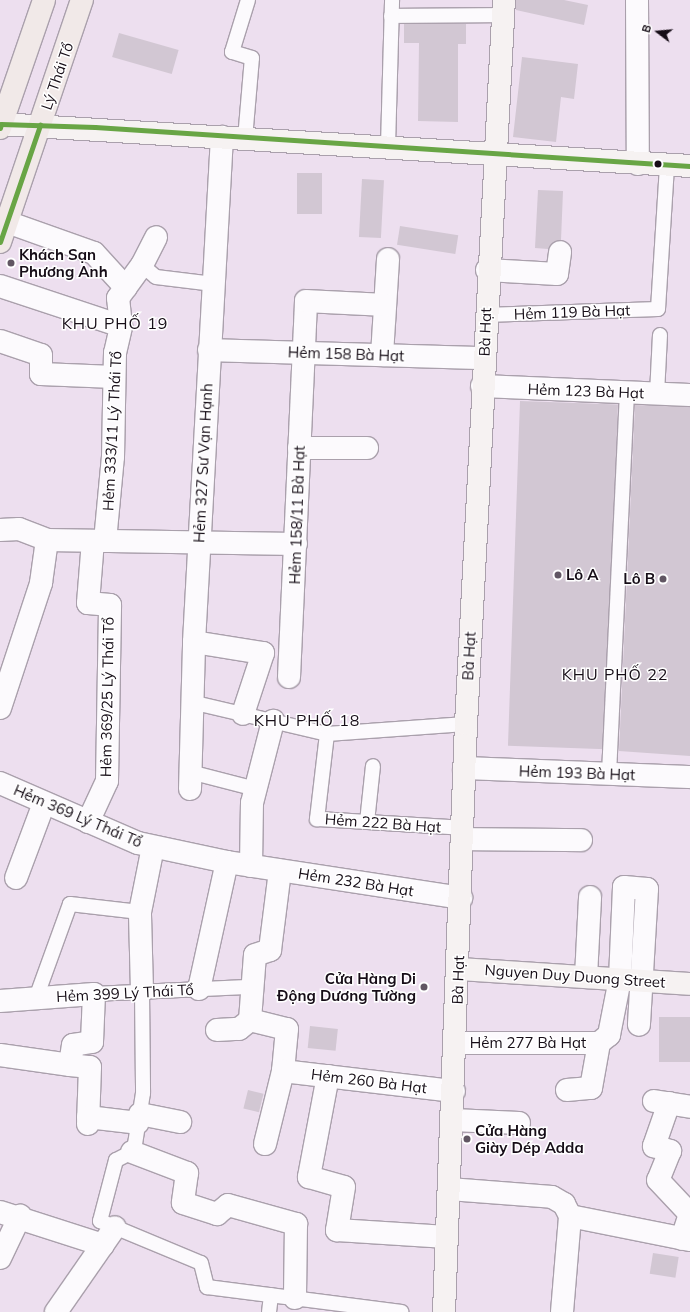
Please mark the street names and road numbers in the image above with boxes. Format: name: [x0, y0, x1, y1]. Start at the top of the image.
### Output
street label: Lý Thái Tổ: [37, 40, 77, 112]
street label: Hẻm 119 Bà Hạt: [513, 301, 631, 323]
street label: Bà Hạt: [475, 307, 495, 357]
street label: Hẻm 158 Bà Hạt: [287, 343, 405, 365]
street label: Hẻm 333/11 Lý Thái Tổ: [99, 351, 125, 511]
street label: Hẻm 123 Bà Hạt: [527, 380, 645, 402]
street label: Hẻm 327 Sư Vạn Hạnh: [190, 383, 216, 543]
street label: Hẻm 158/11 Bà Hạt: [286, 445, 308, 585]
street label: Hẻm 369/25 Lý Thái Tổ: [97, 617, 117, 777]
street label: Bà Hạt: [459, 631, 479, 681]
street label: Hẻm 193 Bà Hạt: [518, 762, 636, 784]
street label: Hẻm 369 Lý Thái Tổ: [11, 781, 145, 851]
street label: Hẻm 222 Bà Hạt: [324, 810, 442, 836]
street label: Hẻm 232 Bà Hạt: [297, 864, 415, 900]
street label: Bà Hạt: [448, 955, 468, 1005]
street label: Nguyen Duy Duong Street: [484, 961, 666, 991]
street label: Hẻm 399 Lý Thái Tổ: [56, 980, 194, 1006]
street label: Hẻm 277 Bà Hạt: [470, 1034, 586, 1052]
street label: Hẻm 260 Bà Hạt: [310, 1065, 428, 1097]

